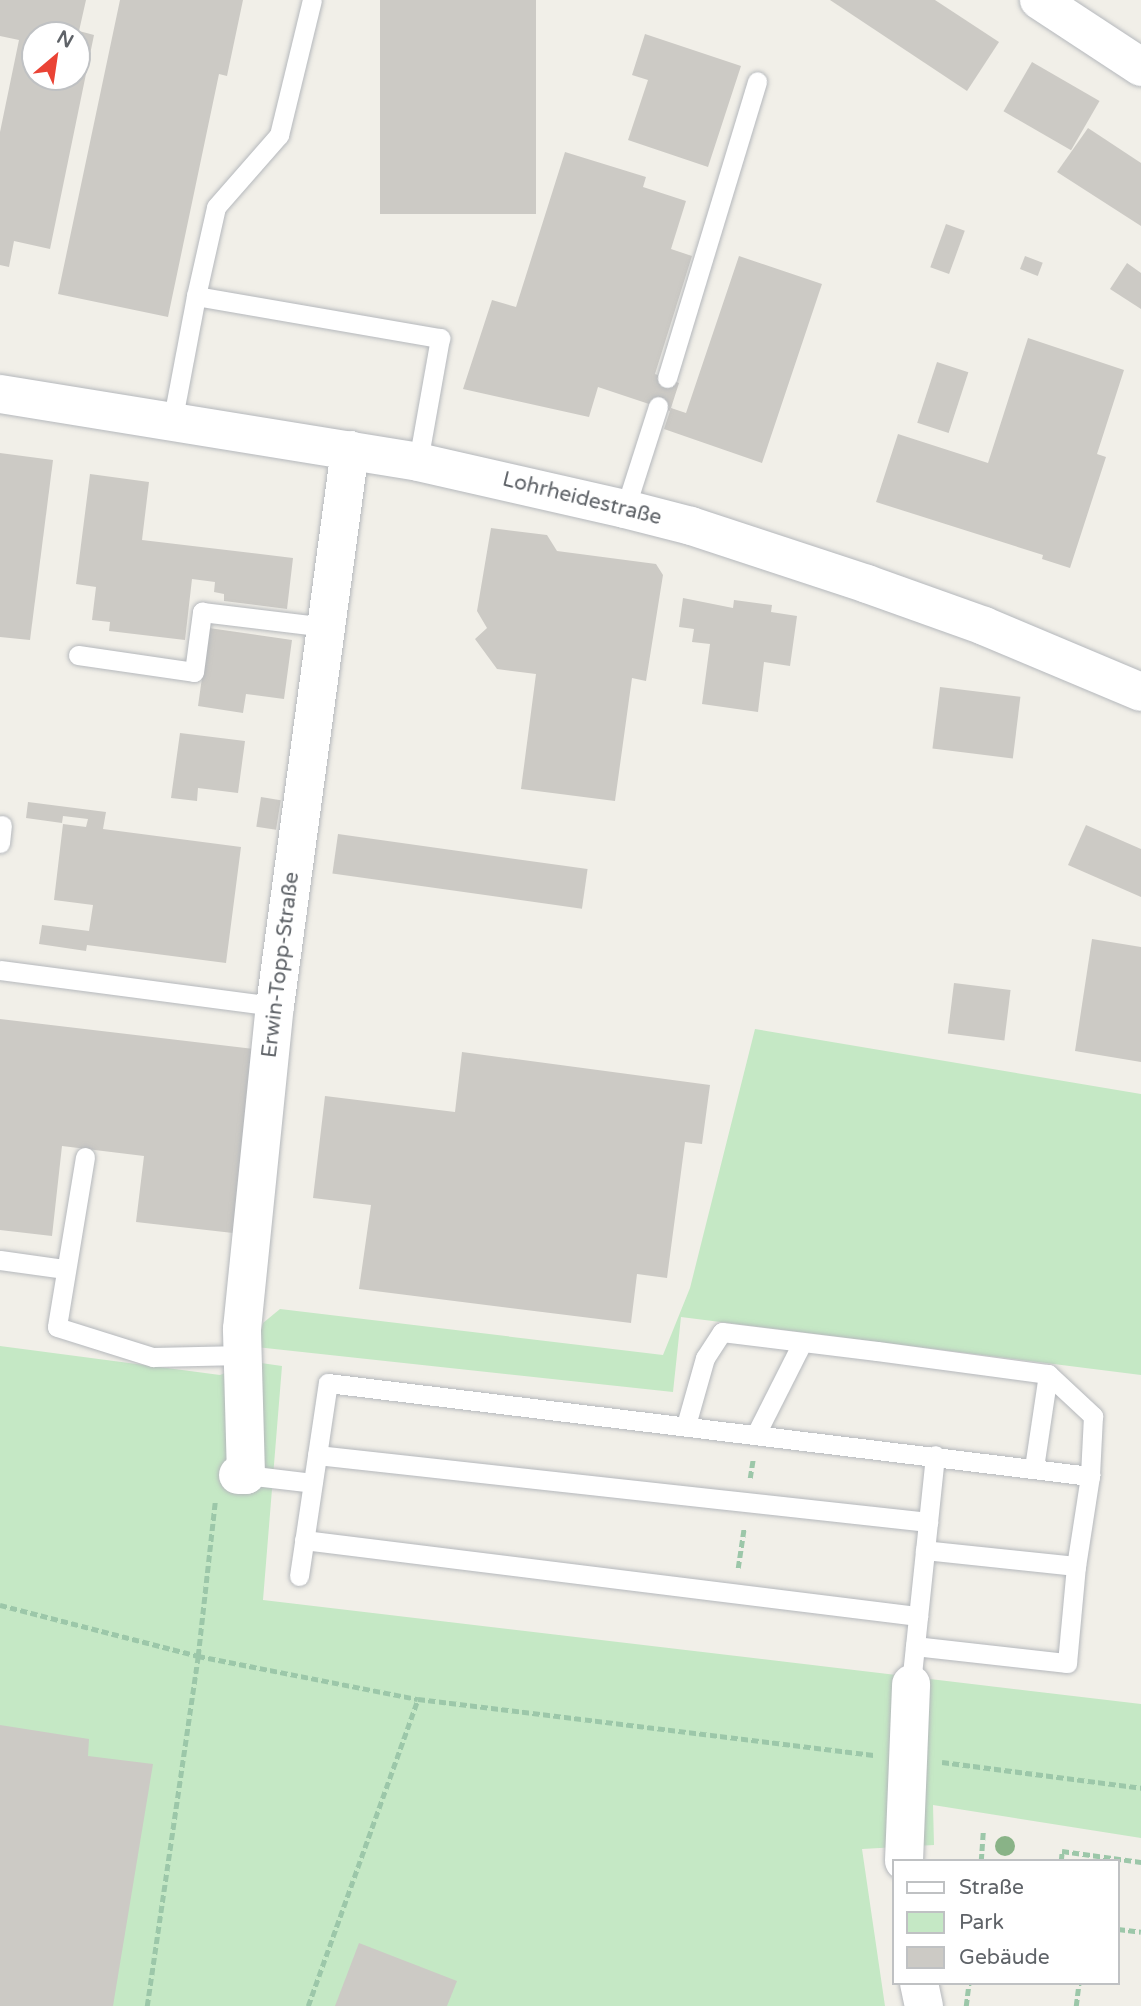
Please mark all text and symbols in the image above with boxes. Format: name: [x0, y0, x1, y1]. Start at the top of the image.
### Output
north arrow: [21, 21, 91, 91]
text: N: [53, 26, 77, 53]
street label: Lohrheidestraße: [500, 467, 664, 531]
street label: Erwin-Topp-Straße: [257, 871, 305, 1059]
legend: [892, 1859, 1120, 1985]
text: Straße: [959, 1875, 1024, 1900]
text: Park: [959, 1910, 1004, 1935]
text: Gebäude: [959, 1945, 1050, 1970]

